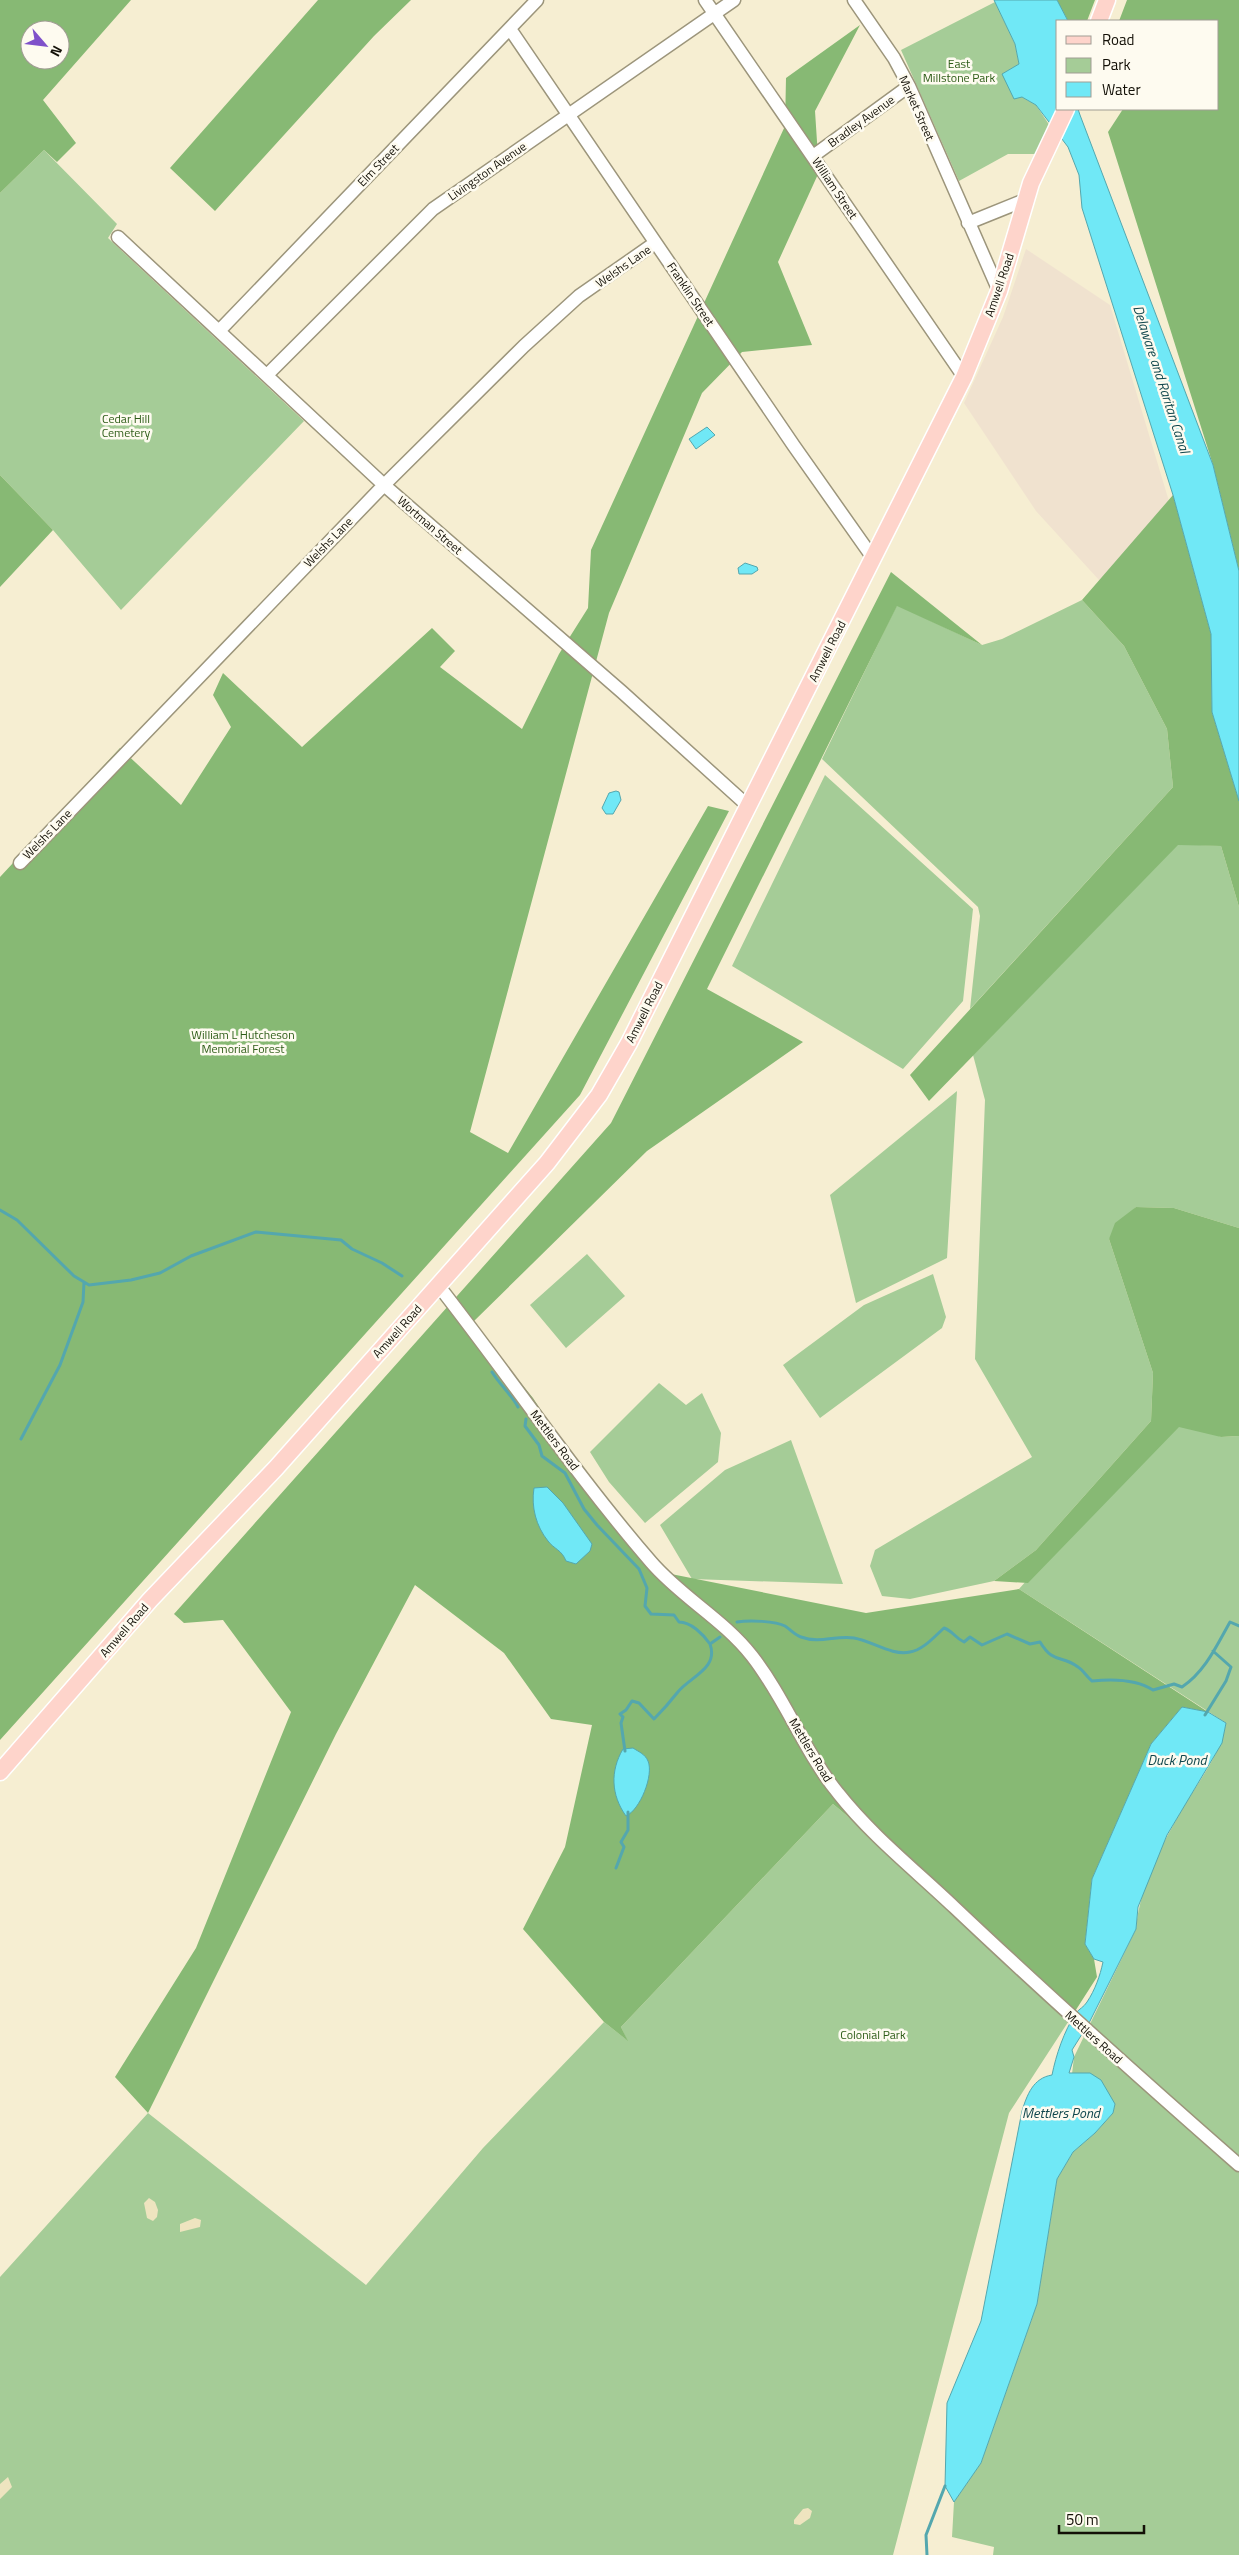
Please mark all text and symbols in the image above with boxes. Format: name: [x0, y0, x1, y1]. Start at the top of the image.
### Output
north arrow: [20, 20, 70, 70]
legend: [1056, 20, 1219, 110]
text: Road: [1102, 28, 1134, 51]
text: N: [45, 42, 68, 61]
text: Park: [1102, 53, 1131, 76]
park label: East Millstone Park: [923, 54, 995, 87]
street label: Market Street: [894, 72, 940, 144]
text: Water: [1102, 78, 1141, 101]
street label: Bradley Avenue: [824, 90, 898, 152]
street label: Livingston Avenue: [444, 137, 530, 205]
street label: Elm Street: [353, 139, 404, 191]
street label: William Street: [807, 153, 863, 223]
street label: Welshs Lane: [591, 240, 655, 292]
street label: Amwell Road: [979, 250, 1019, 320]
street label: Franklin Street: [662, 258, 720, 331]
water label: Delaware and Raritan Canal: [1128, 302, 1196, 458]
park label: Cedar Hill Cemetery: [102, 409, 151, 442]
street label: Wortman Street: [393, 491, 467, 559]
street label: Welshs Lane: [299, 512, 357, 572]
street label: Amwell Road: [803, 617, 851, 685]
street label: Welshs Lane: [18, 804, 76, 864]
street label: Amwell Road: [620, 978, 668, 1046]
park label: William L Hutcheson Memorial Forest: [191, 1025, 295, 1058]
street label: Amwell Road: [368, 1300, 426, 1362]
street label: Mettlers Road: [526, 1406, 584, 1474]
street label: Amwell Road: [95, 1599, 153, 1661]
street label: Mettlers Road: [784, 1714, 838, 1786]
water label: Duck Pond: [1148, 1749, 1208, 1770]
street label: Mettlers Road: [1061, 2006, 1127, 2068]
park label: Colonial Park: [840, 2025, 906, 2044]
water label: Mettlers Pond: [1022, 2102, 1102, 2123]
scale bar: [1059, 2502, 1144, 2534]
text: 50 m: [1066, 2508, 1099, 2531]

